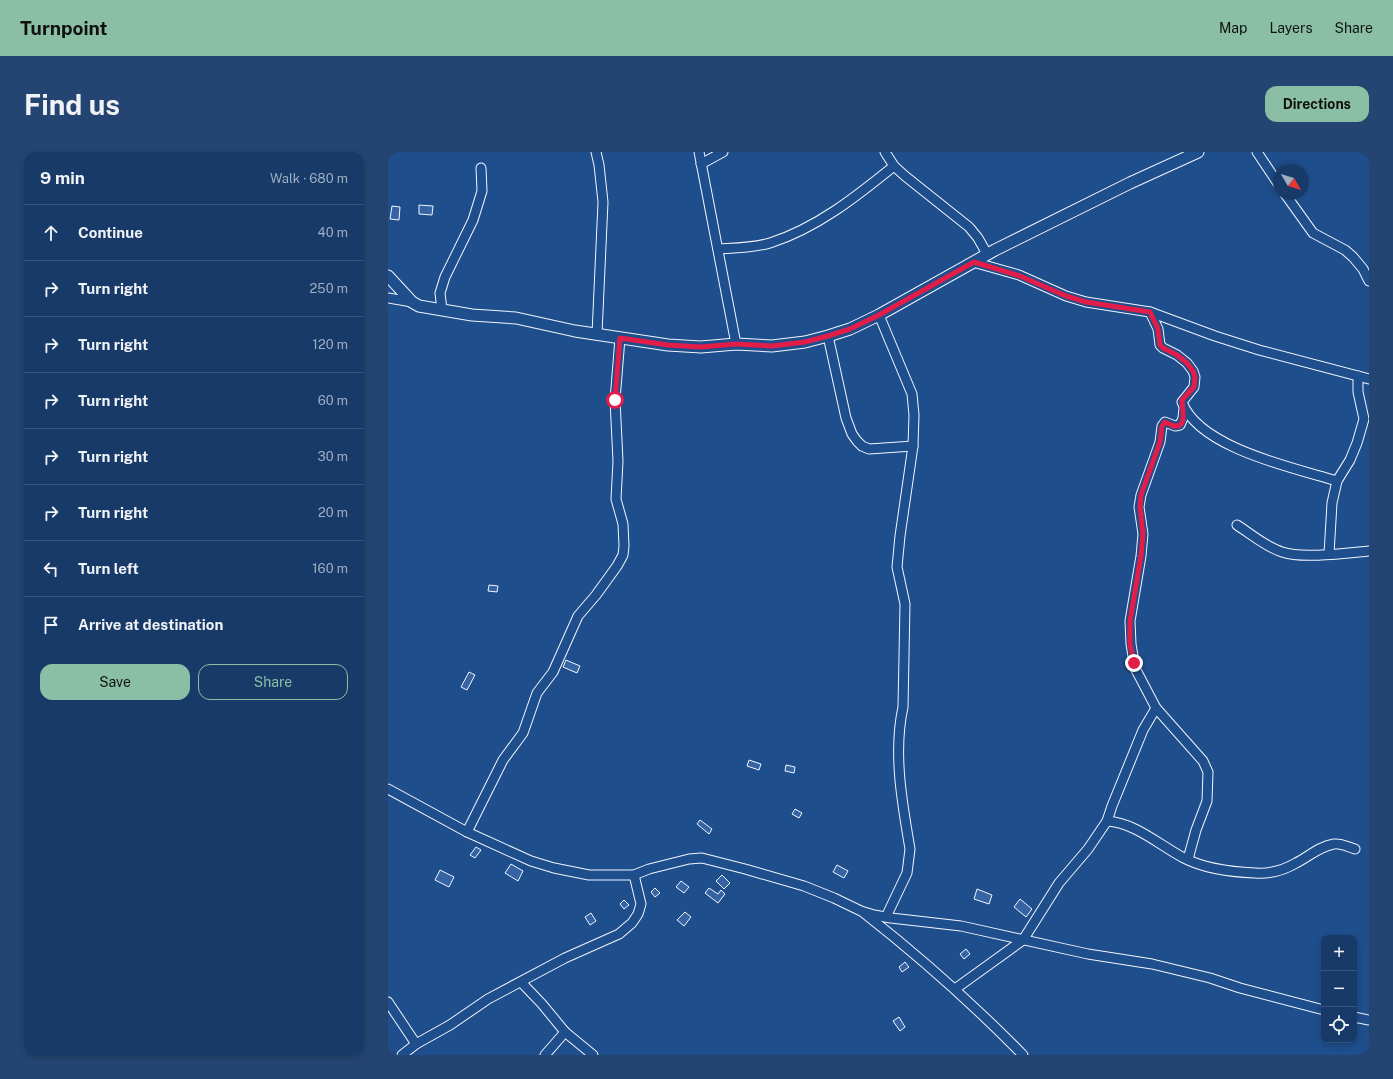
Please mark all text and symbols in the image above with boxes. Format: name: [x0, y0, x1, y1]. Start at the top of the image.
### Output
text: Turnpoint: [20, 17, 107, 39]
text: Map: [1219, 20, 1247, 36]
text: Layers: [1269, 20, 1313, 36]
text: Share: [1335, 20, 1373, 36]
button: Directions: [1265, 86, 1369, 122]
text: Find us: [24, 88, 120, 121]
north arrow: [1273, 164, 1309, 200]
text: 9 min: [40, 168, 85, 188]
text: Walk · 680 m: [270, 171, 348, 186]
icon: ahead: [40, 222, 62, 244]
text: Continue: [78, 224, 143, 241]
text: 40 m: [317, 225, 348, 240]
icon: right: [40, 278, 62, 300]
text: Turn right: [78, 280, 148, 297]
text: 250 m: [310, 281, 348, 296]
icon: right: [40, 334, 62, 356]
text: Turn right: [78, 336, 148, 353]
text: 120 m: [313, 337, 348, 352]
icon: right: [40, 390, 62, 412]
route start: [606, 391, 624, 409]
text: Turn right: [78, 392, 148, 409]
text: 60 m: [318, 393, 348, 408]
icon: right: [40, 446, 62, 468]
text: Turn right: [78, 448, 148, 465]
text: 30 m: [318, 449, 348, 464]
icon: right: [40, 502, 62, 524]
text: Turn right: [78, 504, 148, 521]
text: 20 m: [318, 505, 348, 520]
icon: left: [40, 558, 62, 580]
text: Turn left: [78, 560, 139, 577]
text: 160 m: [312, 561, 348, 576]
icon: arrive: [40, 614, 62, 636]
text: Arrive at destination: [78, 616, 223, 633]
route end: [1125, 654, 1143, 672]
button: Save: [40, 664, 190, 700]
button: Share: [198, 664, 348, 700]
map controls: [1321, 935, 1357, 1043]
button: +: [1321, 935, 1357, 971]
button: −: [1321, 971, 1357, 1007]
button: locate: [1321, 1007, 1357, 1043]

